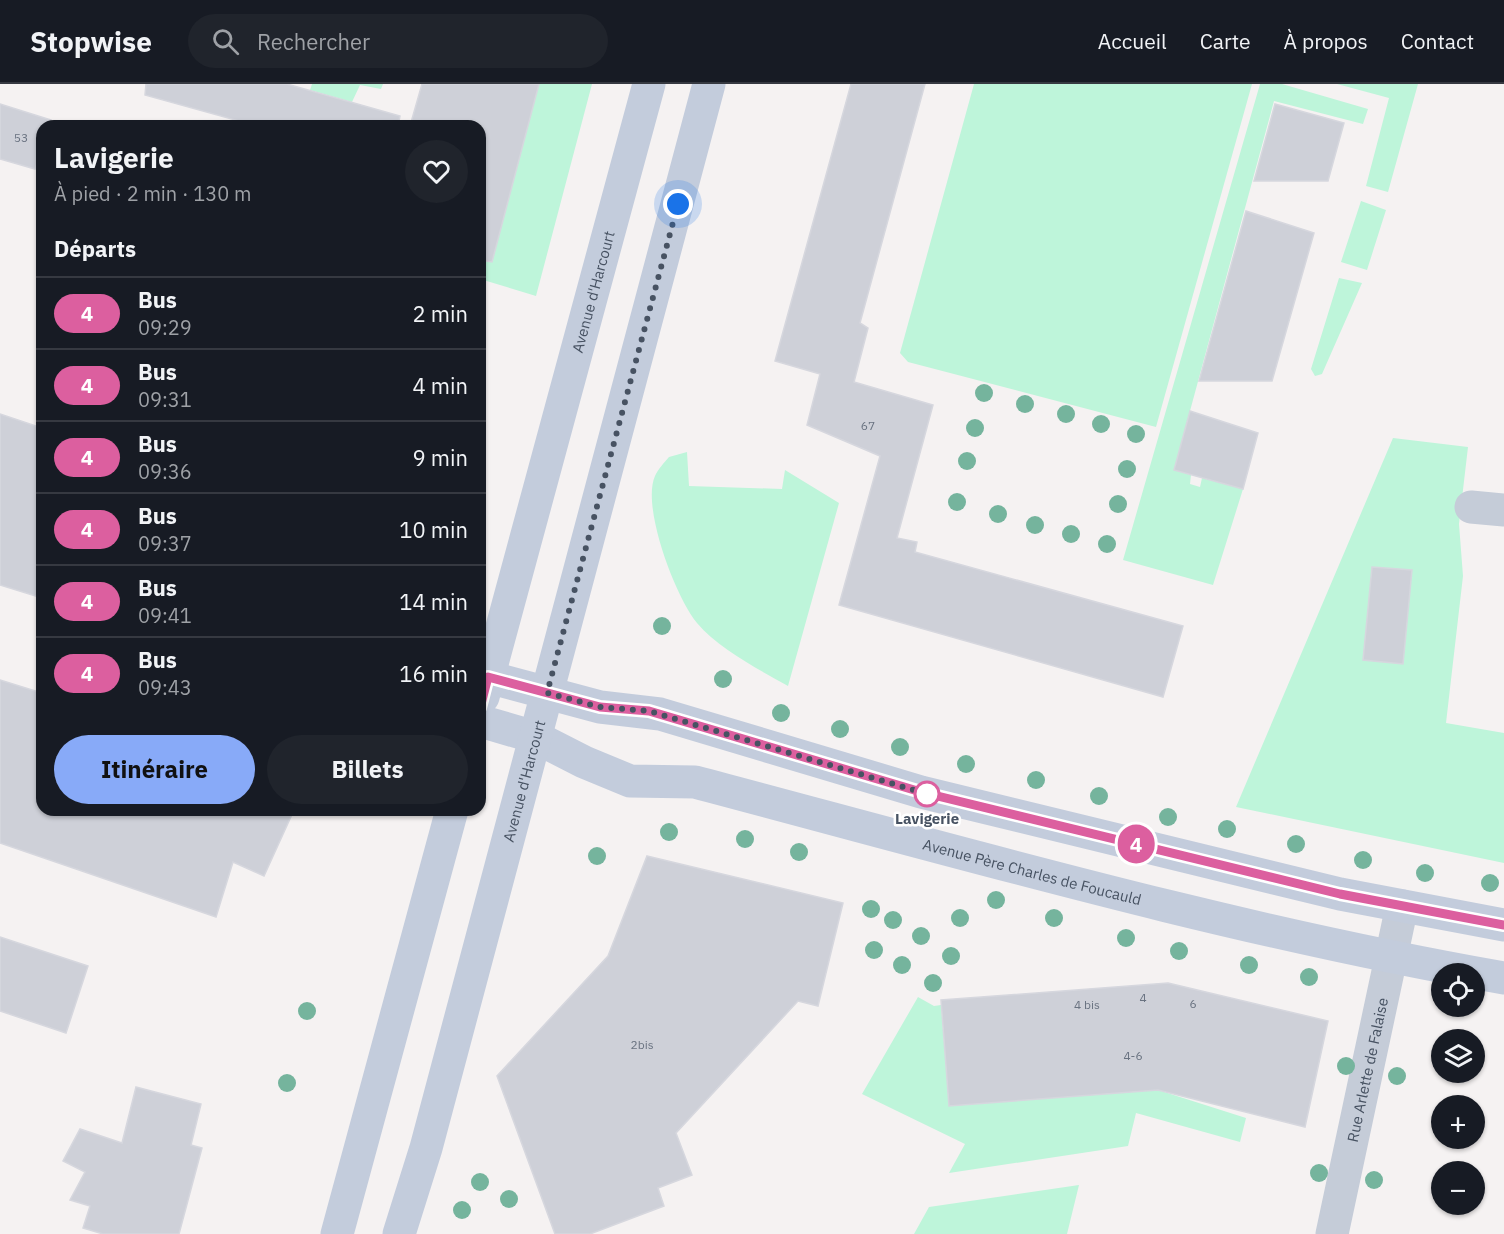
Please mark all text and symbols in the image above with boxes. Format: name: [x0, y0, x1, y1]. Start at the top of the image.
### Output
search box: [188, 14, 608, 68]
text: Stopwise: [30, 23, 152, 60]
icon: search: [209, 25, 242, 58]
text: Rechercher: [257, 27, 370, 56]
text: Accueil: [1098, 27, 1167, 55]
text: Carte: [1200, 27, 1251, 55]
text: À propos: [1284, 27, 1368, 55]
text: Contact: [1401, 27, 1474, 55]
house number: 53: [14, 130, 28, 145]
text: Lavigerie: [54, 139, 174, 176]
button: heart: [405, 140, 468, 203]
text: À pied · 2 min · 130 m: [54, 180, 251, 207]
your location: [663, 189, 693, 219]
street label: Avenue d'Harcourt: [567, 229, 618, 355]
text: Départs: [54, 234, 136, 263]
text: Bus: [138, 285, 177, 314]
text: 4: [81, 299, 93, 327]
text: 2 min: [412, 299, 468, 328]
text: 09:29: [138, 314, 192, 341]
text: Bus: [138, 357, 177, 386]
text: 4: [81, 371, 93, 399]
text: 4 min: [412, 371, 468, 400]
text: 09:31: [138, 386, 192, 413]
house number: 67: [861, 418, 875, 433]
text: Bus: [138, 429, 177, 458]
text: 4: [81, 443, 93, 471]
text: 9 min: [412, 443, 468, 472]
text: 09:36: [138, 458, 192, 485]
text: Bus: [138, 501, 177, 530]
text: 4: [81, 515, 93, 543]
text: 10 min: [399, 515, 468, 544]
text: 09:37: [138, 530, 192, 557]
text: Bus: [138, 573, 177, 602]
text: 4: [81, 587, 93, 615]
text: 14 min: [399, 587, 468, 616]
text: 09:41: [138, 602, 192, 629]
text: Bus: [138, 645, 177, 674]
text: 4: [81, 659, 93, 687]
text: 16 min: [399, 659, 468, 688]
text: 09:43: [138, 674, 192, 701]
street label: Avenue d'Harcourt: [498, 718, 549, 844]
button: Itinéraire: [54, 735, 255, 804]
button: Billets: [267, 735, 468, 804]
marker: Lavigerie: [914, 781, 940, 807]
place label: Lavigerie: [895, 809, 959, 828]
line badge: 4: [1116, 824, 1156, 864]
text: 4: [1130, 830, 1142, 858]
street label: Avenue Père Charles de Foucauld: [921, 834, 1143, 909]
map controls: [1431, 963, 1485, 1215]
button: locate: [1431, 963, 1485, 1017]
house number: 4: [1139, 990, 1147, 1005]
house number: 6: [1189, 996, 1197, 1011]
street label: Rue Arlette de Falaise: [1342, 996, 1392, 1144]
house number: 4 bis: [1074, 997, 1100, 1012]
button: layers: [1431, 1029, 1485, 1083]
house number: 2bis: [630, 1037, 654, 1052]
house number: 4-6: [1123, 1048, 1143, 1063]
button: +: [1431, 1095, 1485, 1149]
button: −: [1431, 1161, 1485, 1215]

